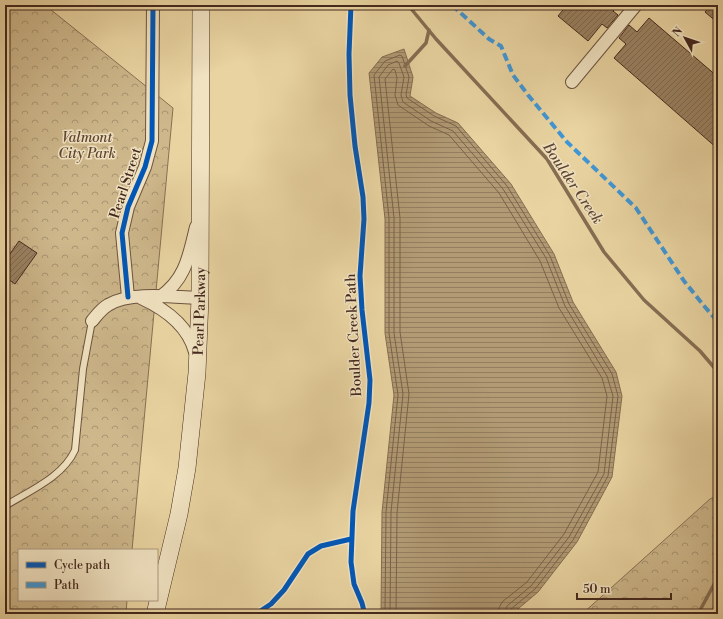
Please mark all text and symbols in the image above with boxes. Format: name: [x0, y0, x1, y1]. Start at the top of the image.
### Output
north arrow: [665, 18, 705, 58]
text: N: [670, 24, 686, 40]
park label: Valmont City Park: [58, 129, 116, 163]
water label: Boulder Creek: [538, 138, 607, 228]
street label: Pearl Street: [106, 145, 146, 221]
street label: Pearl Parkway: [190, 267, 210, 356]
street label: Boulder Creek Path: [342, 272, 366, 398]
legend: [18, 549, 158, 601]
text: Cycle path: [54, 558, 110, 573]
scale bar: [577, 575, 671, 601]
text: Path: [54, 578, 79, 593]
text: 50 m: [583, 582, 611, 597]

